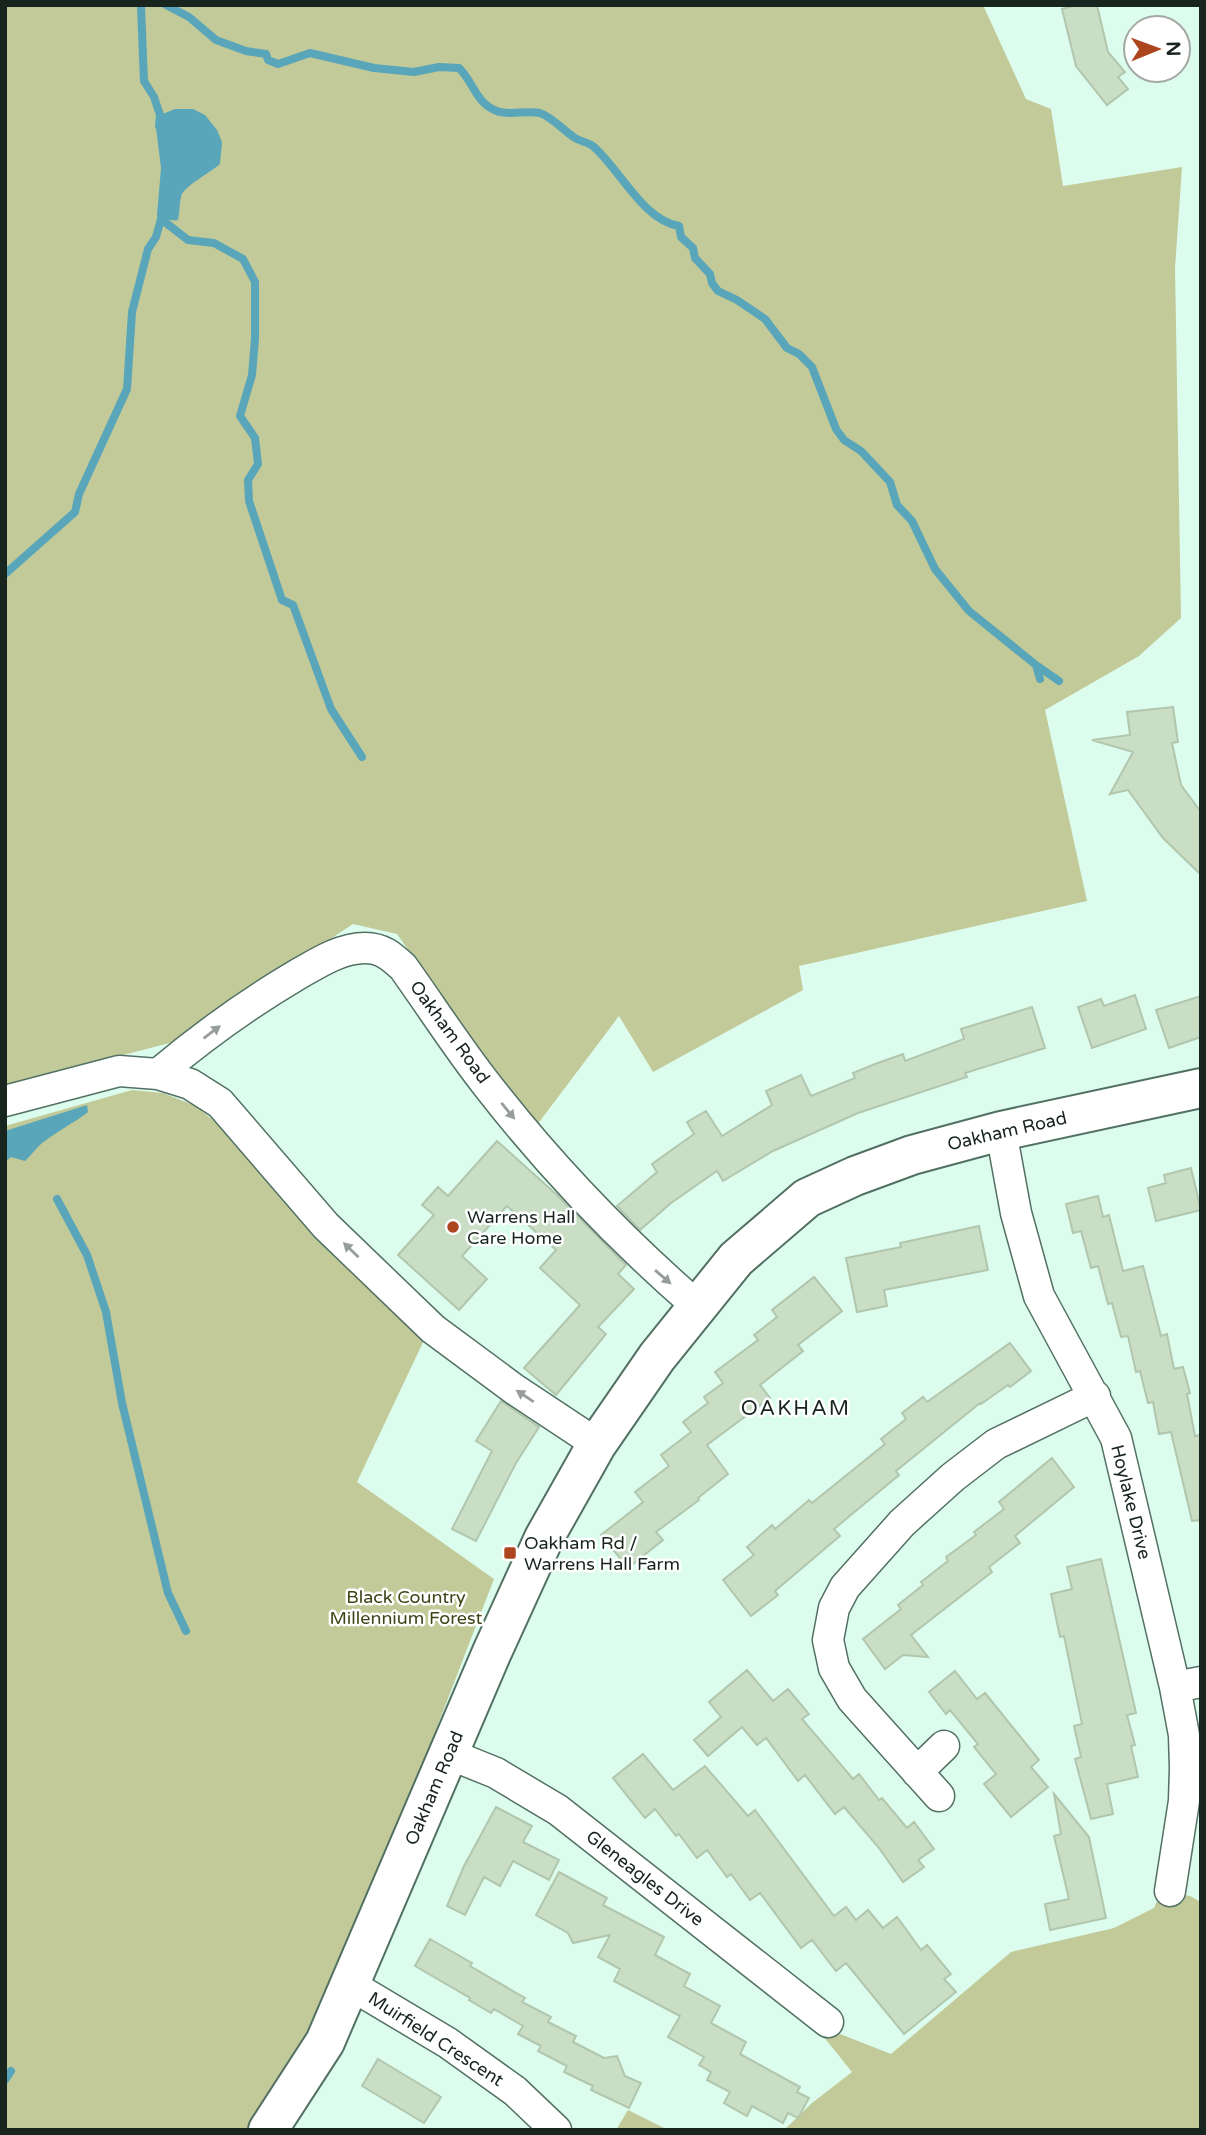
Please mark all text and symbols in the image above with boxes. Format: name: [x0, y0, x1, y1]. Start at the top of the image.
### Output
north arrow: [1122, 14, 1192, 84]
text: N: [1162, 41, 1184, 57]
street label: Oakham Road: [405, 976, 495, 1088]
one-way arrow: [202, 1024, 220, 1039]
one-way arrow: [501, 1101, 516, 1119]
street label: Oakham Road: [945, 1107, 1069, 1155]
place label: Warrens Hall Care Home: [467, 1206, 575, 1249]
marker: Warrens Hall Care Home: [445, 1219, 461, 1235]
one-way arrow: [343, 1242, 360, 1259]
one-way arrow: [655, 1269, 672, 1284]
one-way arrow: [516, 1389, 534, 1403]
district label: OAKHAM: [741, 1396, 851, 1421]
street label: Hoylake Drive: [1106, 1442, 1156, 1562]
place label: Oakham Rd / Warrens Hall Farm: [524, 1532, 680, 1575]
marker: Oakham Rd / Warrens Hall Farm: [502, 1545, 518, 1561]
park label: Black Country Millennium Forest: [330, 1586, 483, 1629]
street label: Oakham Road: [400, 1728, 468, 1848]
street label: Gleneagles Drive: [582, 1825, 708, 1931]
street label: Muirfield Crescent: [364, 1987, 508, 2091]

